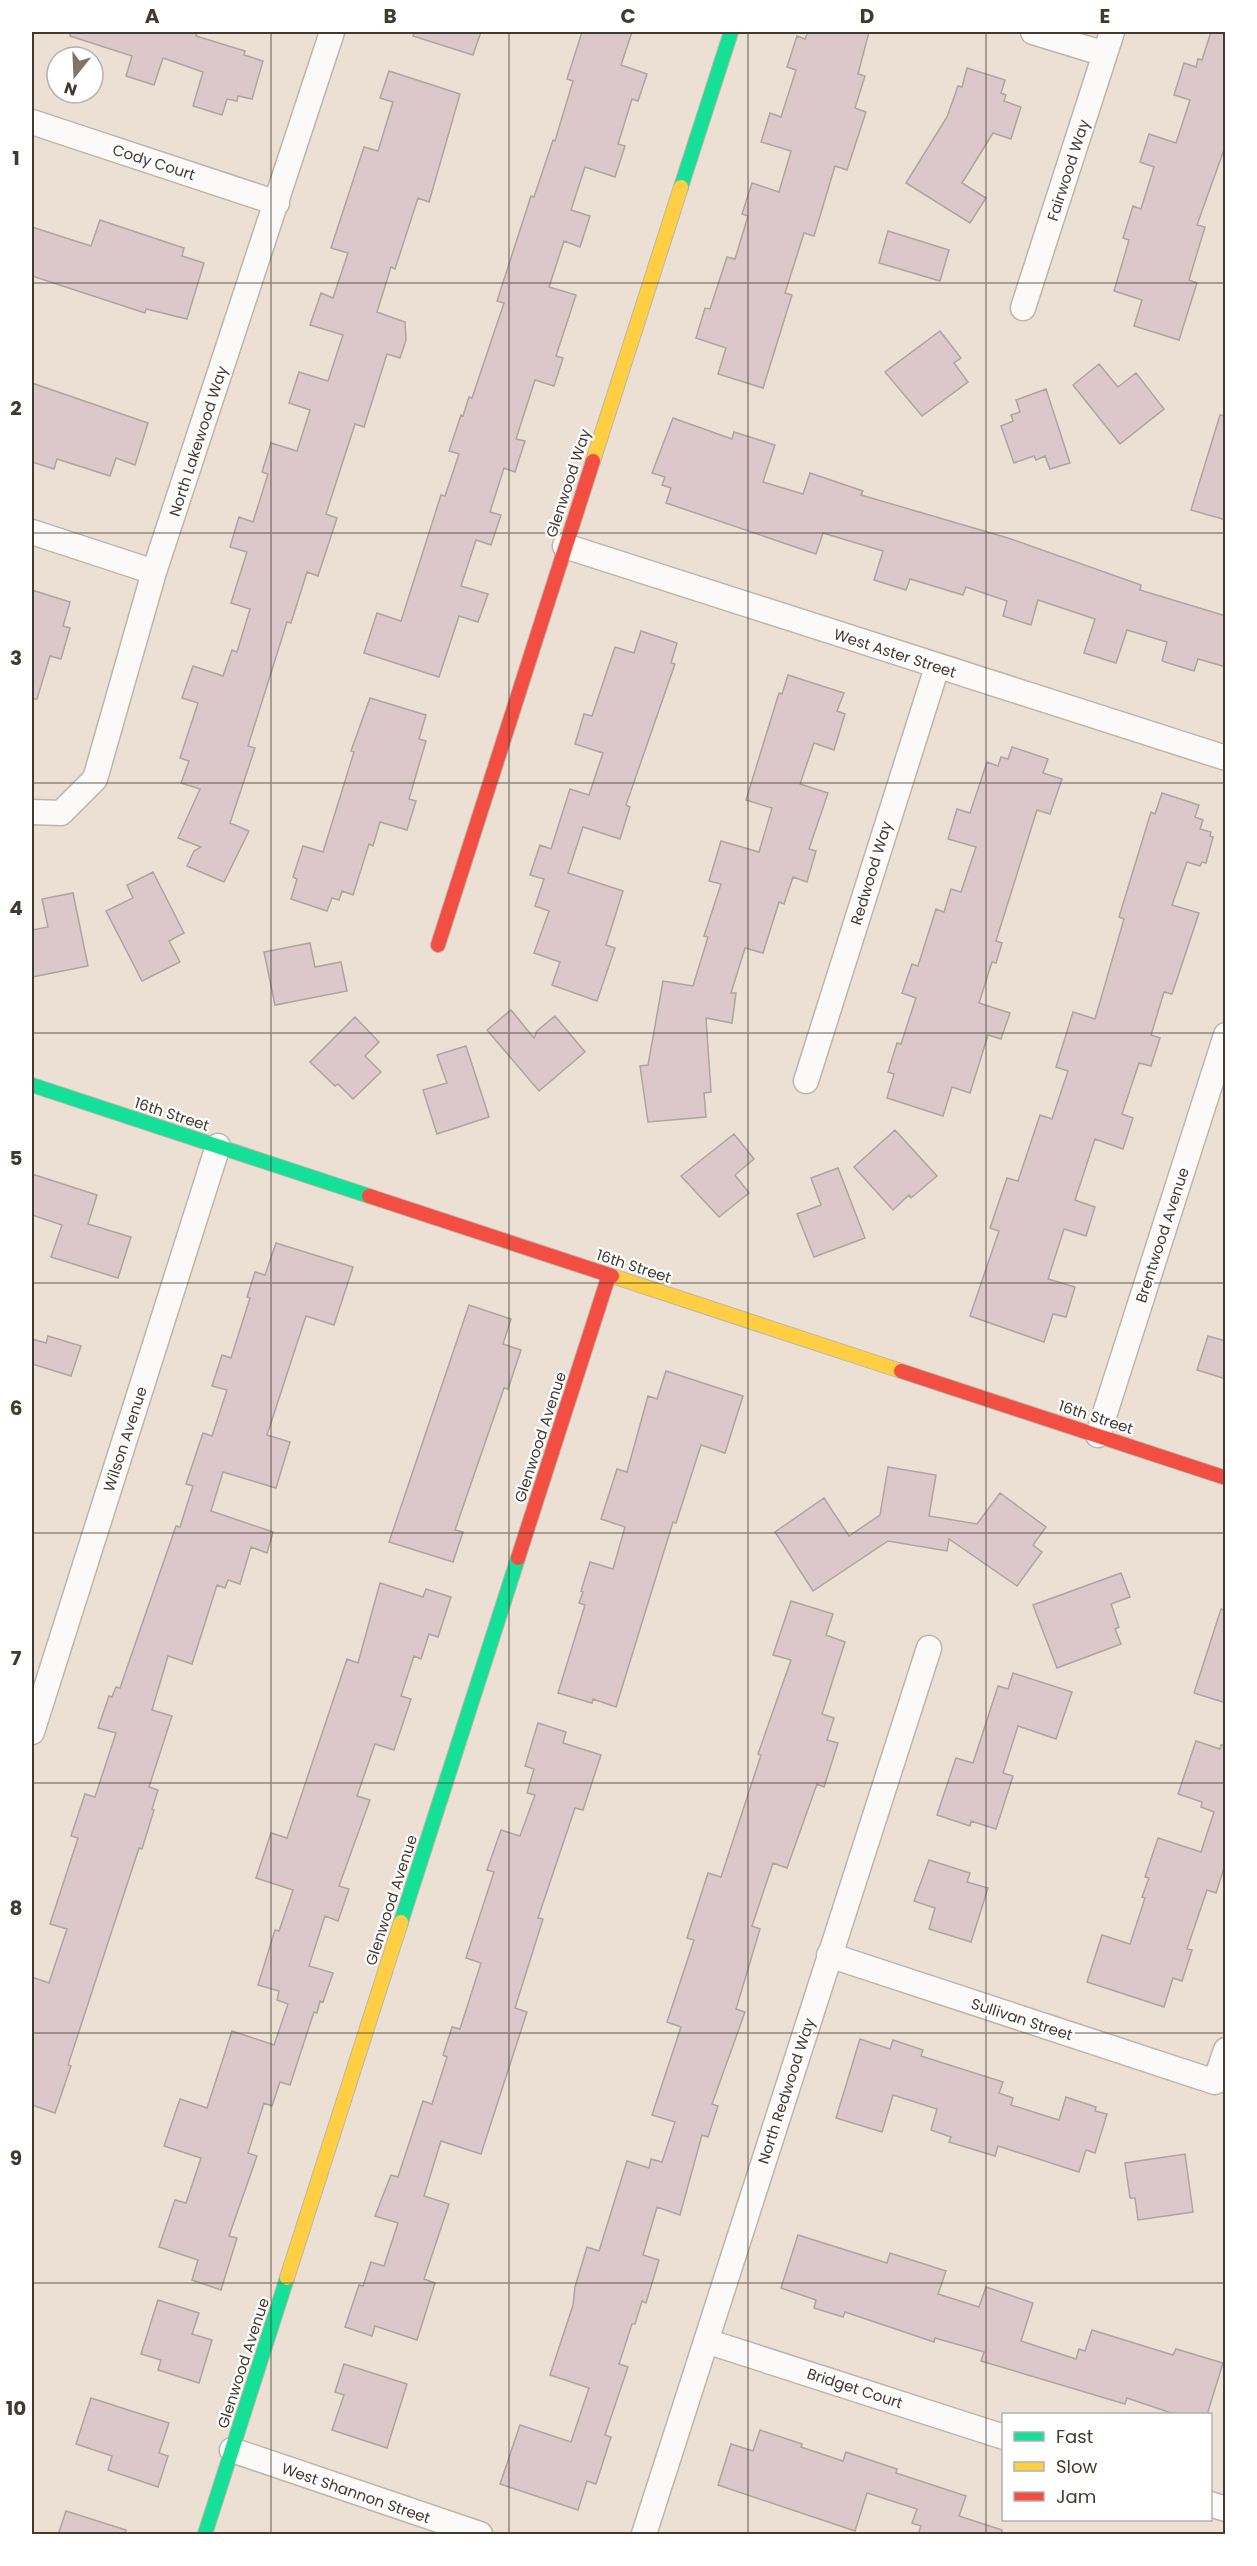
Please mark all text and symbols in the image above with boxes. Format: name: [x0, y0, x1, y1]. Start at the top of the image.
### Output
text: A: [145, 2, 160, 30]
text: B: [383, 2, 397, 30]
text: C: [620, 2, 636, 30]
text: D: [860, 2, 874, 30]
text: E: [1100, 2, 1110, 30]
north arrow: [45, 45, 105, 105]
text: N: [61, 76, 80, 102]
street label: Fairwood Way: [1042, 116, 1095, 224]
street label: Cody Court: [110, 139, 198, 185]
text: 1: [12, 144, 20, 172]
street label: North Lakewood Way: [164, 362, 232, 519]
text: 2: [10, 394, 22, 422]
street label: Glenwood Way: [541, 425, 596, 540]
street label: West Aster Street: [831, 623, 959, 683]
text: 3: [10, 644, 22, 672]
street label: Redwood Way: [845, 818, 897, 927]
text: 4: [9, 894, 23, 922]
street label: 16th Street: [132, 1092, 212, 1136]
text: 5: [10, 1144, 23, 1172]
street label: Brentwood Avenue: [1130, 1165, 1194, 1305]
street label: 16th Street: [594, 1244, 674, 1288]
street label: Glenwood Avenue: [509, 1369, 571, 1505]
street label: Wilson Avenue: [98, 1384, 152, 1494]
text: 6: [10, 1394, 22, 1422]
street label: 16th Street: [1056, 1395, 1136, 1439]
text: 7: [11, 1644, 22, 1672]
street label: Glenwood Avenue: [360, 1832, 422, 1968]
text: 8: [10, 1894, 22, 1922]
street label: Sullivan Street: [969, 1993, 1075, 2045]
street label: North Redwood Way: [752, 2015, 820, 2167]
text: 9: [10, 2144, 22, 2172]
street label: Glenwood Avenue: [212, 2295, 274, 2431]
street label: Bridget Court: [804, 2363, 906, 2413]
text: 10: [6, 2394, 26, 2422]
legend: [1002, 2413, 1212, 2521]
text: Fast: [1056, 2424, 1093, 2449]
text: Slow: [1056, 2454, 1098, 2479]
street label: West Shannon Street: [279, 2458, 433, 2528]
text: Jam: [1056, 2484, 1096, 2509]

